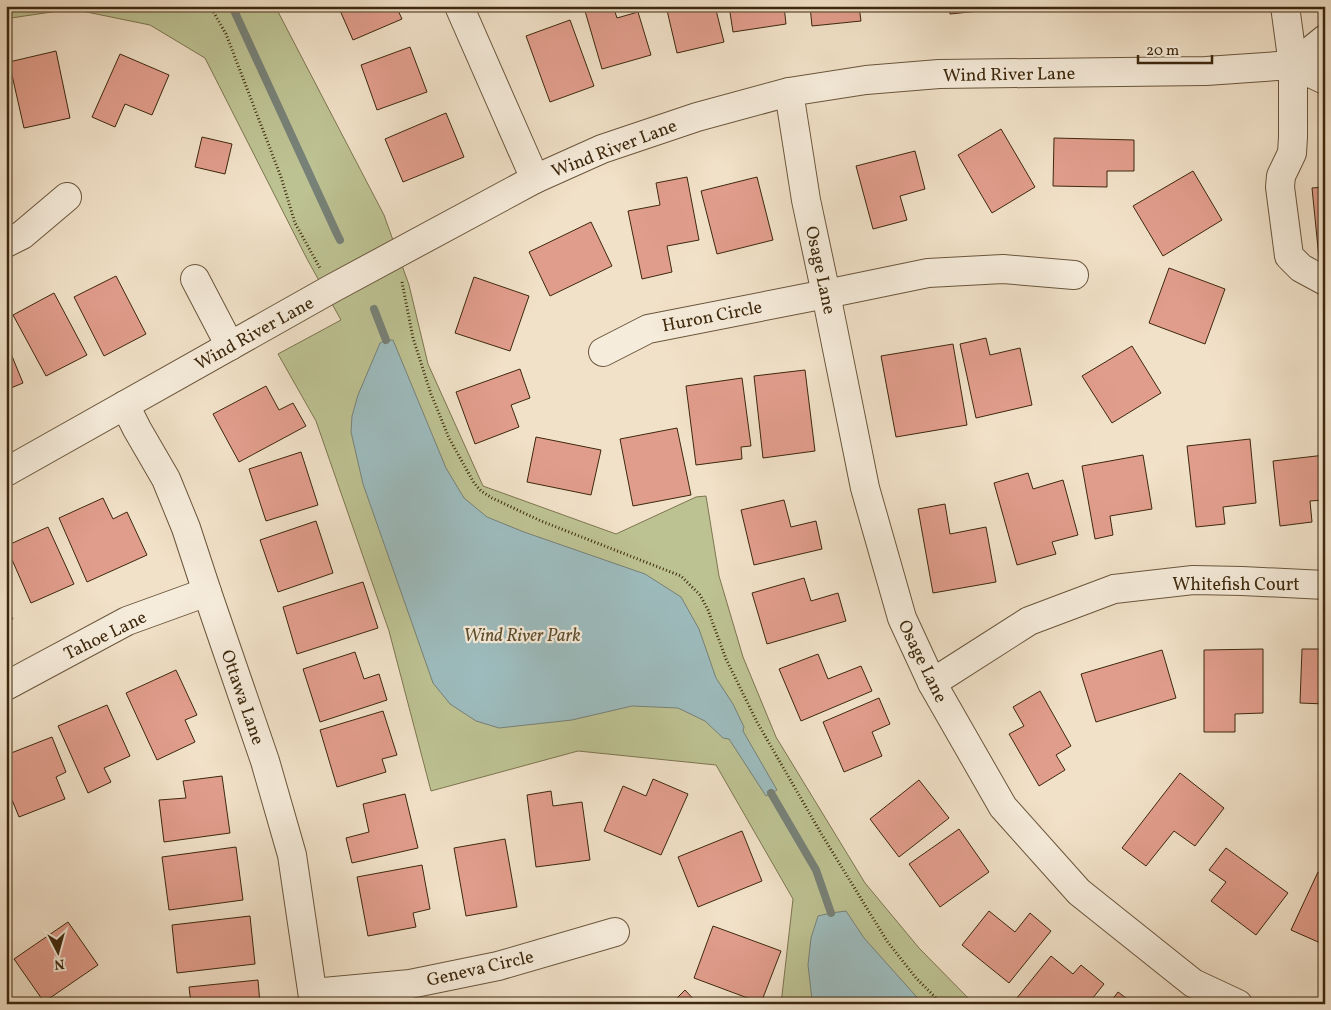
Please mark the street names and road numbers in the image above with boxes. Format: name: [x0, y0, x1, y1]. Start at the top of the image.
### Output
street label: Wind River Lane: [943, 62, 1075, 89]
street label: Wind River Lane: [548, 114, 681, 185]
street label: Osage Lane: [798, 224, 841, 317]
street label: Wind River Lane: [191, 291, 319, 377]
street label: Huron Circle: [660, 296, 764, 339]
street label: Whitefish Court: [1172, 573, 1300, 598]
street label: Tahoe Lane: [60, 606, 151, 667]
street label: Osage Lane: [891, 616, 953, 707]
street label: Ottawa Lane: [214, 647, 269, 748]
street label: Geneva Circle: [424, 945, 536, 994]

